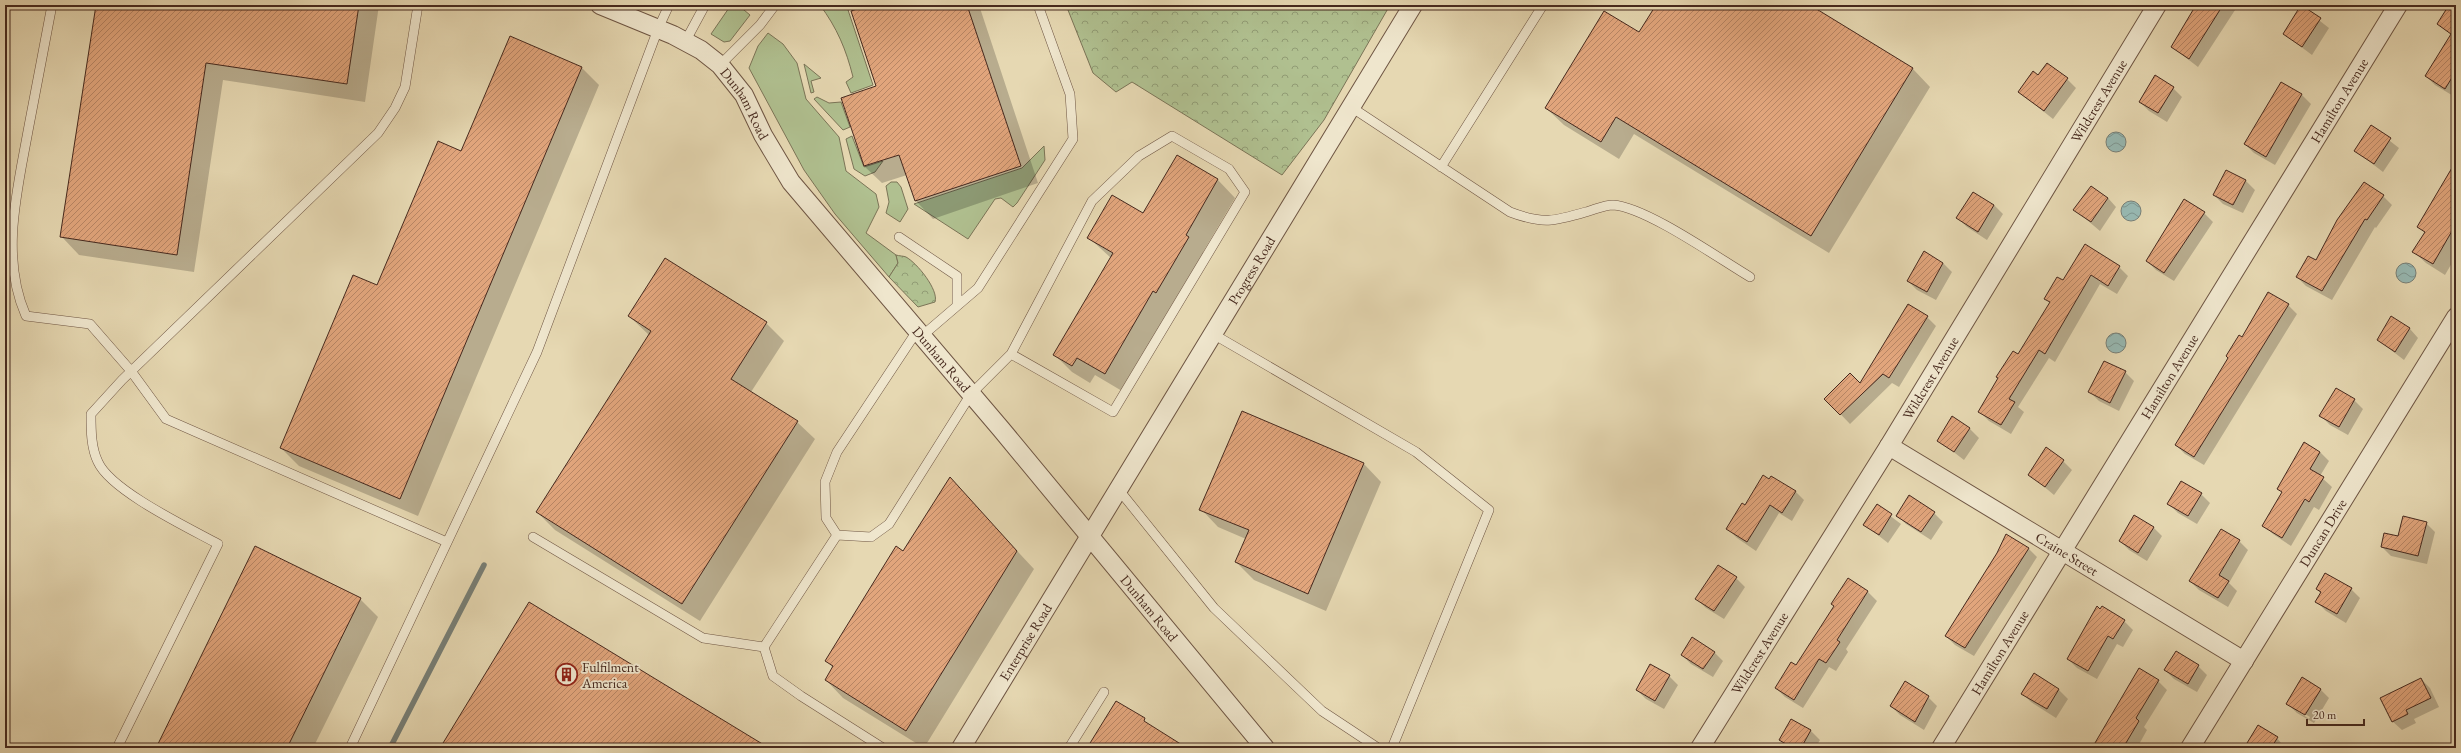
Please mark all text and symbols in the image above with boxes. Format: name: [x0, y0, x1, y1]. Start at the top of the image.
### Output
street label: Hamilton Avenue: [2306, 54, 2372, 146]
street label: Wildcrest Avenue: [2067, 56, 2131, 146]
street label: Dunham Road: [716, 64, 773, 144]
street label: Progress Road: [1224, 232, 1280, 308]
street label: Dunham Road: [909, 323, 975, 397]
street label: Hamilton Avenue: [2136, 330, 2203, 422]
street label: Wildcrest Avenue: [1898, 333, 1963, 423]
street label: Duncan Drive: [2295, 495, 2351, 570]
street label: Craine Street: [2032, 528, 2102, 580]
street label: Dunham Road: [1116, 571, 1183, 646]
street label: Enterprise Road: [995, 599, 1056, 684]
street label: Hamilton Avenue: [1967, 606, 2033, 698]
street label: Wildcrest Avenue: [1727, 608, 1792, 698]
place label: Fulfilment America: [581, 658, 639, 692]
building icon: Fulfilment America: [554, 662, 580, 688]
scale bar: [2307, 701, 2364, 727]
text: 20 m: [2313, 707, 2337, 723]

